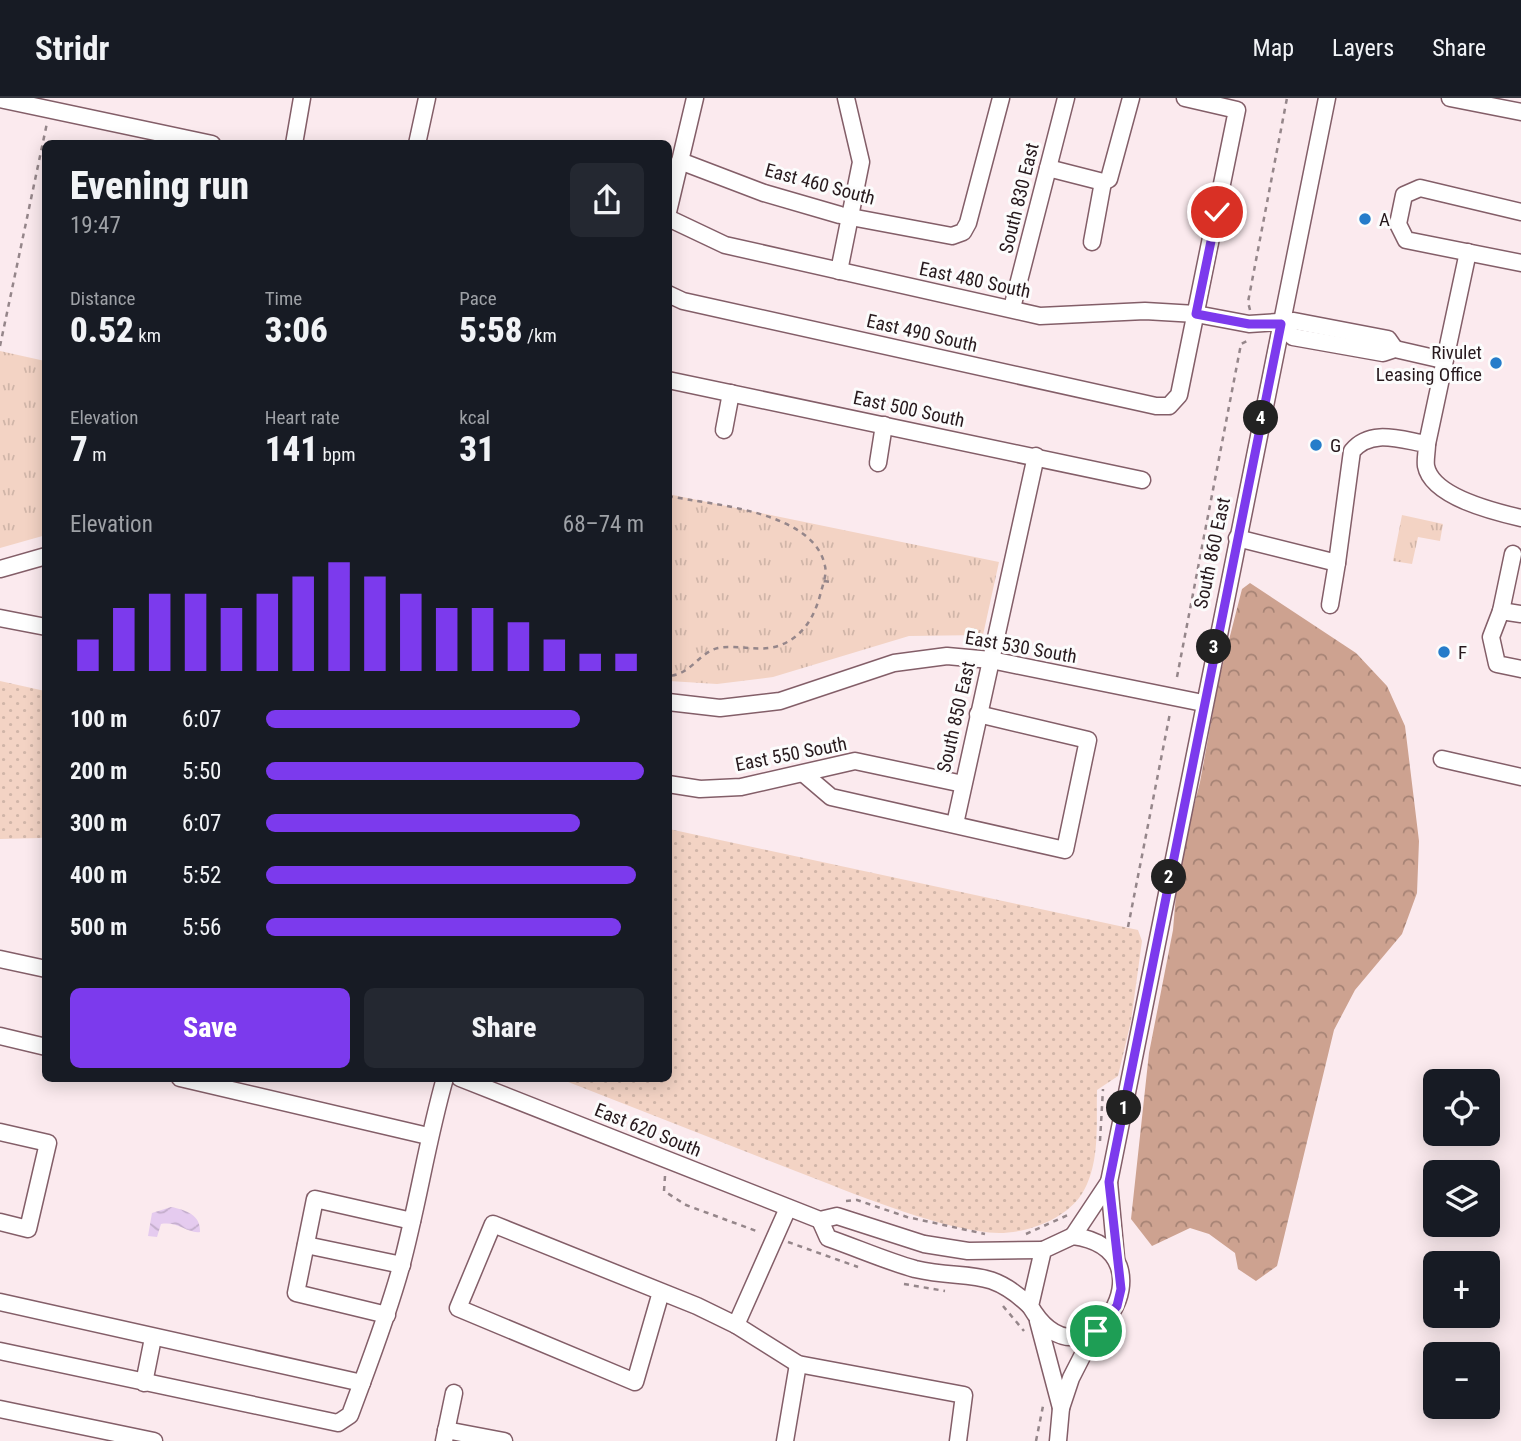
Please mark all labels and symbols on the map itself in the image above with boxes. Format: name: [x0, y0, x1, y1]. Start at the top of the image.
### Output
street label: South 830 East: [994, 140, 1044, 256]
street label: East 460 South: [762, 158, 878, 210]
pin: [1187, 182, 1247, 242]
place label: A: [1379, 208, 1390, 231]
marker: A: [1357, 211, 1373, 227]
street label: East 480 South: [917, 257, 1033, 303]
street label: East 490 South: [864, 309, 980, 357]
place label: Rivulet Leasing Office: [1376, 341, 1482, 386]
marker: Rivulet Leasing Office: [1488, 355, 1504, 371]
street label: East 500 South: [851, 386, 967, 432]
pin: 4: [1244, 400, 1278, 436]
place label: G: [1330, 434, 1341, 457]
marker: G: [1308, 437, 1324, 453]
street label: South 860 East: [1189, 495, 1235, 611]
street label: East 530 South: [963, 626, 1079, 668]
pin: 3: [1196, 630, 1232, 664]
place label: F: [1458, 641, 1467, 664]
marker: F: [1436, 644, 1452, 660]
street label: South 850 East: [932, 659, 980, 775]
street label: East 550 South: [733, 732, 849, 776]
pin: 2: [1152, 860, 1186, 894]
pin: 1: [1106, 1090, 1142, 1126]
street label: East 620 South: [591, 1098, 705, 1162]
pin: [1066, 1301, 1126, 1361]

